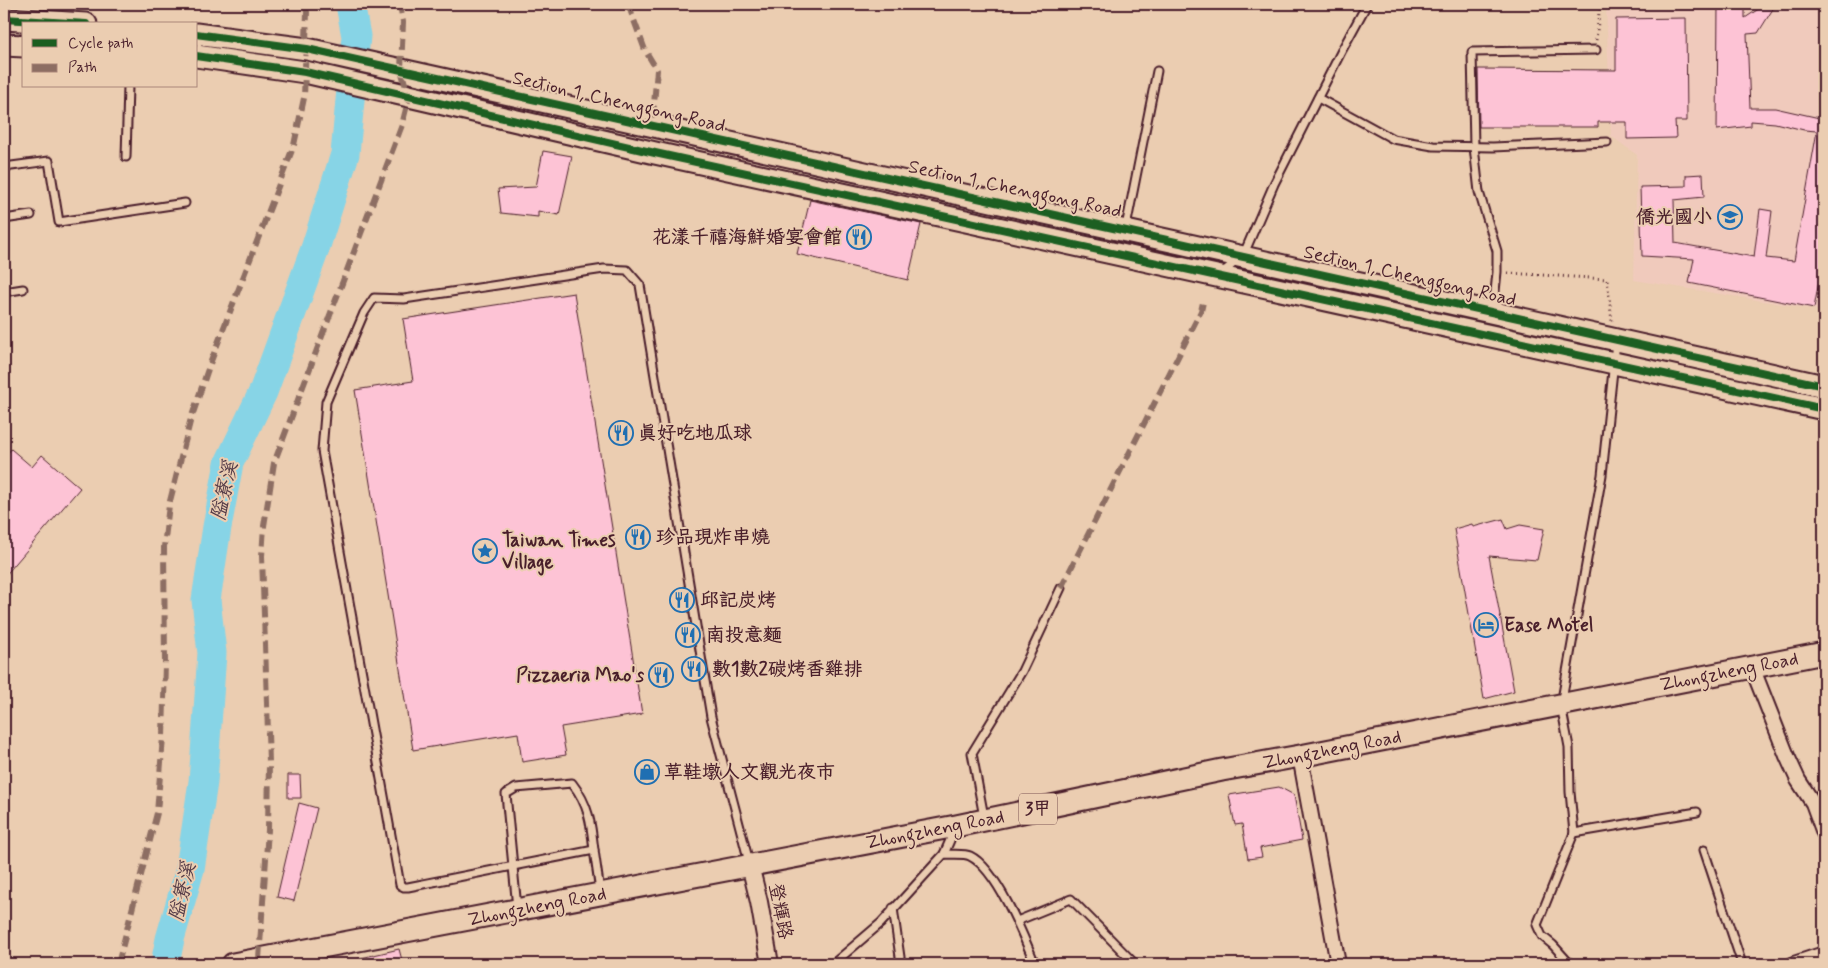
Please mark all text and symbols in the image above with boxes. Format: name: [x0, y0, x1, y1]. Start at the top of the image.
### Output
legend: [22, 22, 198, 88]
text: Cycle path: [68, 34, 133, 54]
text: Path: [68, 58, 97, 78]
street label: Section 1, Chenggong Road: [510, 65, 728, 142]
street label: Section 1, Chenggong Road: [905, 154, 1124, 227]
school or university icon: 僑光國小: [1717, 204, 1743, 230]
place label: 僑光國小: [1636, 205, 1712, 230]
restaurant icon: 花漾千禧海鮮婚宴會館: [846, 224, 872, 250]
place label: 花漾千禧海鮮婚宴會館: [652, 225, 842, 250]
street label: Section 1, Chenggong Road: [1301, 239, 1519, 316]
restaurant icon: 真好吃地瓜球: [608, 420, 634, 446]
place label: 真好吃地瓜球: [638, 421, 752, 446]
water label: 隘寮溪: [205, 458, 245, 523]
restaurant icon: 珍品現炸串燒: [625, 524, 651, 550]
place label: 珍品現炸串燒: [656, 525, 770, 550]
place label: Taiwan Times Village: [502, 528, 616, 576]
place icon: Taiwan Times Village: [472, 538, 498, 564]
restaurant icon: 邱記炭烤: [669, 587, 695, 613]
place label: 邱記炭烤: [700, 588, 776, 613]
hotel icon: Ease Motel: [1473, 612, 1499, 638]
place label: Ease Motel: [1504, 613, 1594, 638]
restaurant icon: 南投意麵: [675, 622, 701, 648]
place label: 南投意麵: [706, 623, 782, 648]
street label: Zhongzheng Road: [1658, 646, 1801, 701]
restaurant icon: 數1數2碳烤香雞排: [681, 656, 707, 682]
place label: 數1數2碳烤香雞排: [712, 657, 863, 682]
restaurant icon: Pizzaeria Mao's: [648, 662, 674, 688]
place label: Pizzaeria Mao's: [516, 663, 645, 688]
street label: Zhongzheng Road: [1261, 724, 1404, 779]
shop icon: 草鞋墩人文觀光夜市: [634, 759, 660, 785]
place label: 草鞋墩人文觀光夜市: [664, 760, 835, 785]
road number: 3甲: [1019, 794, 1057, 824]
street label: Zhongzheng Road: [864, 804, 1007, 859]
water label: 隘寮溪: [163, 859, 203, 924]
street label: Zhongzheng Road: [466, 881, 609, 936]
street label: 登輝路: [762, 881, 798, 941]

